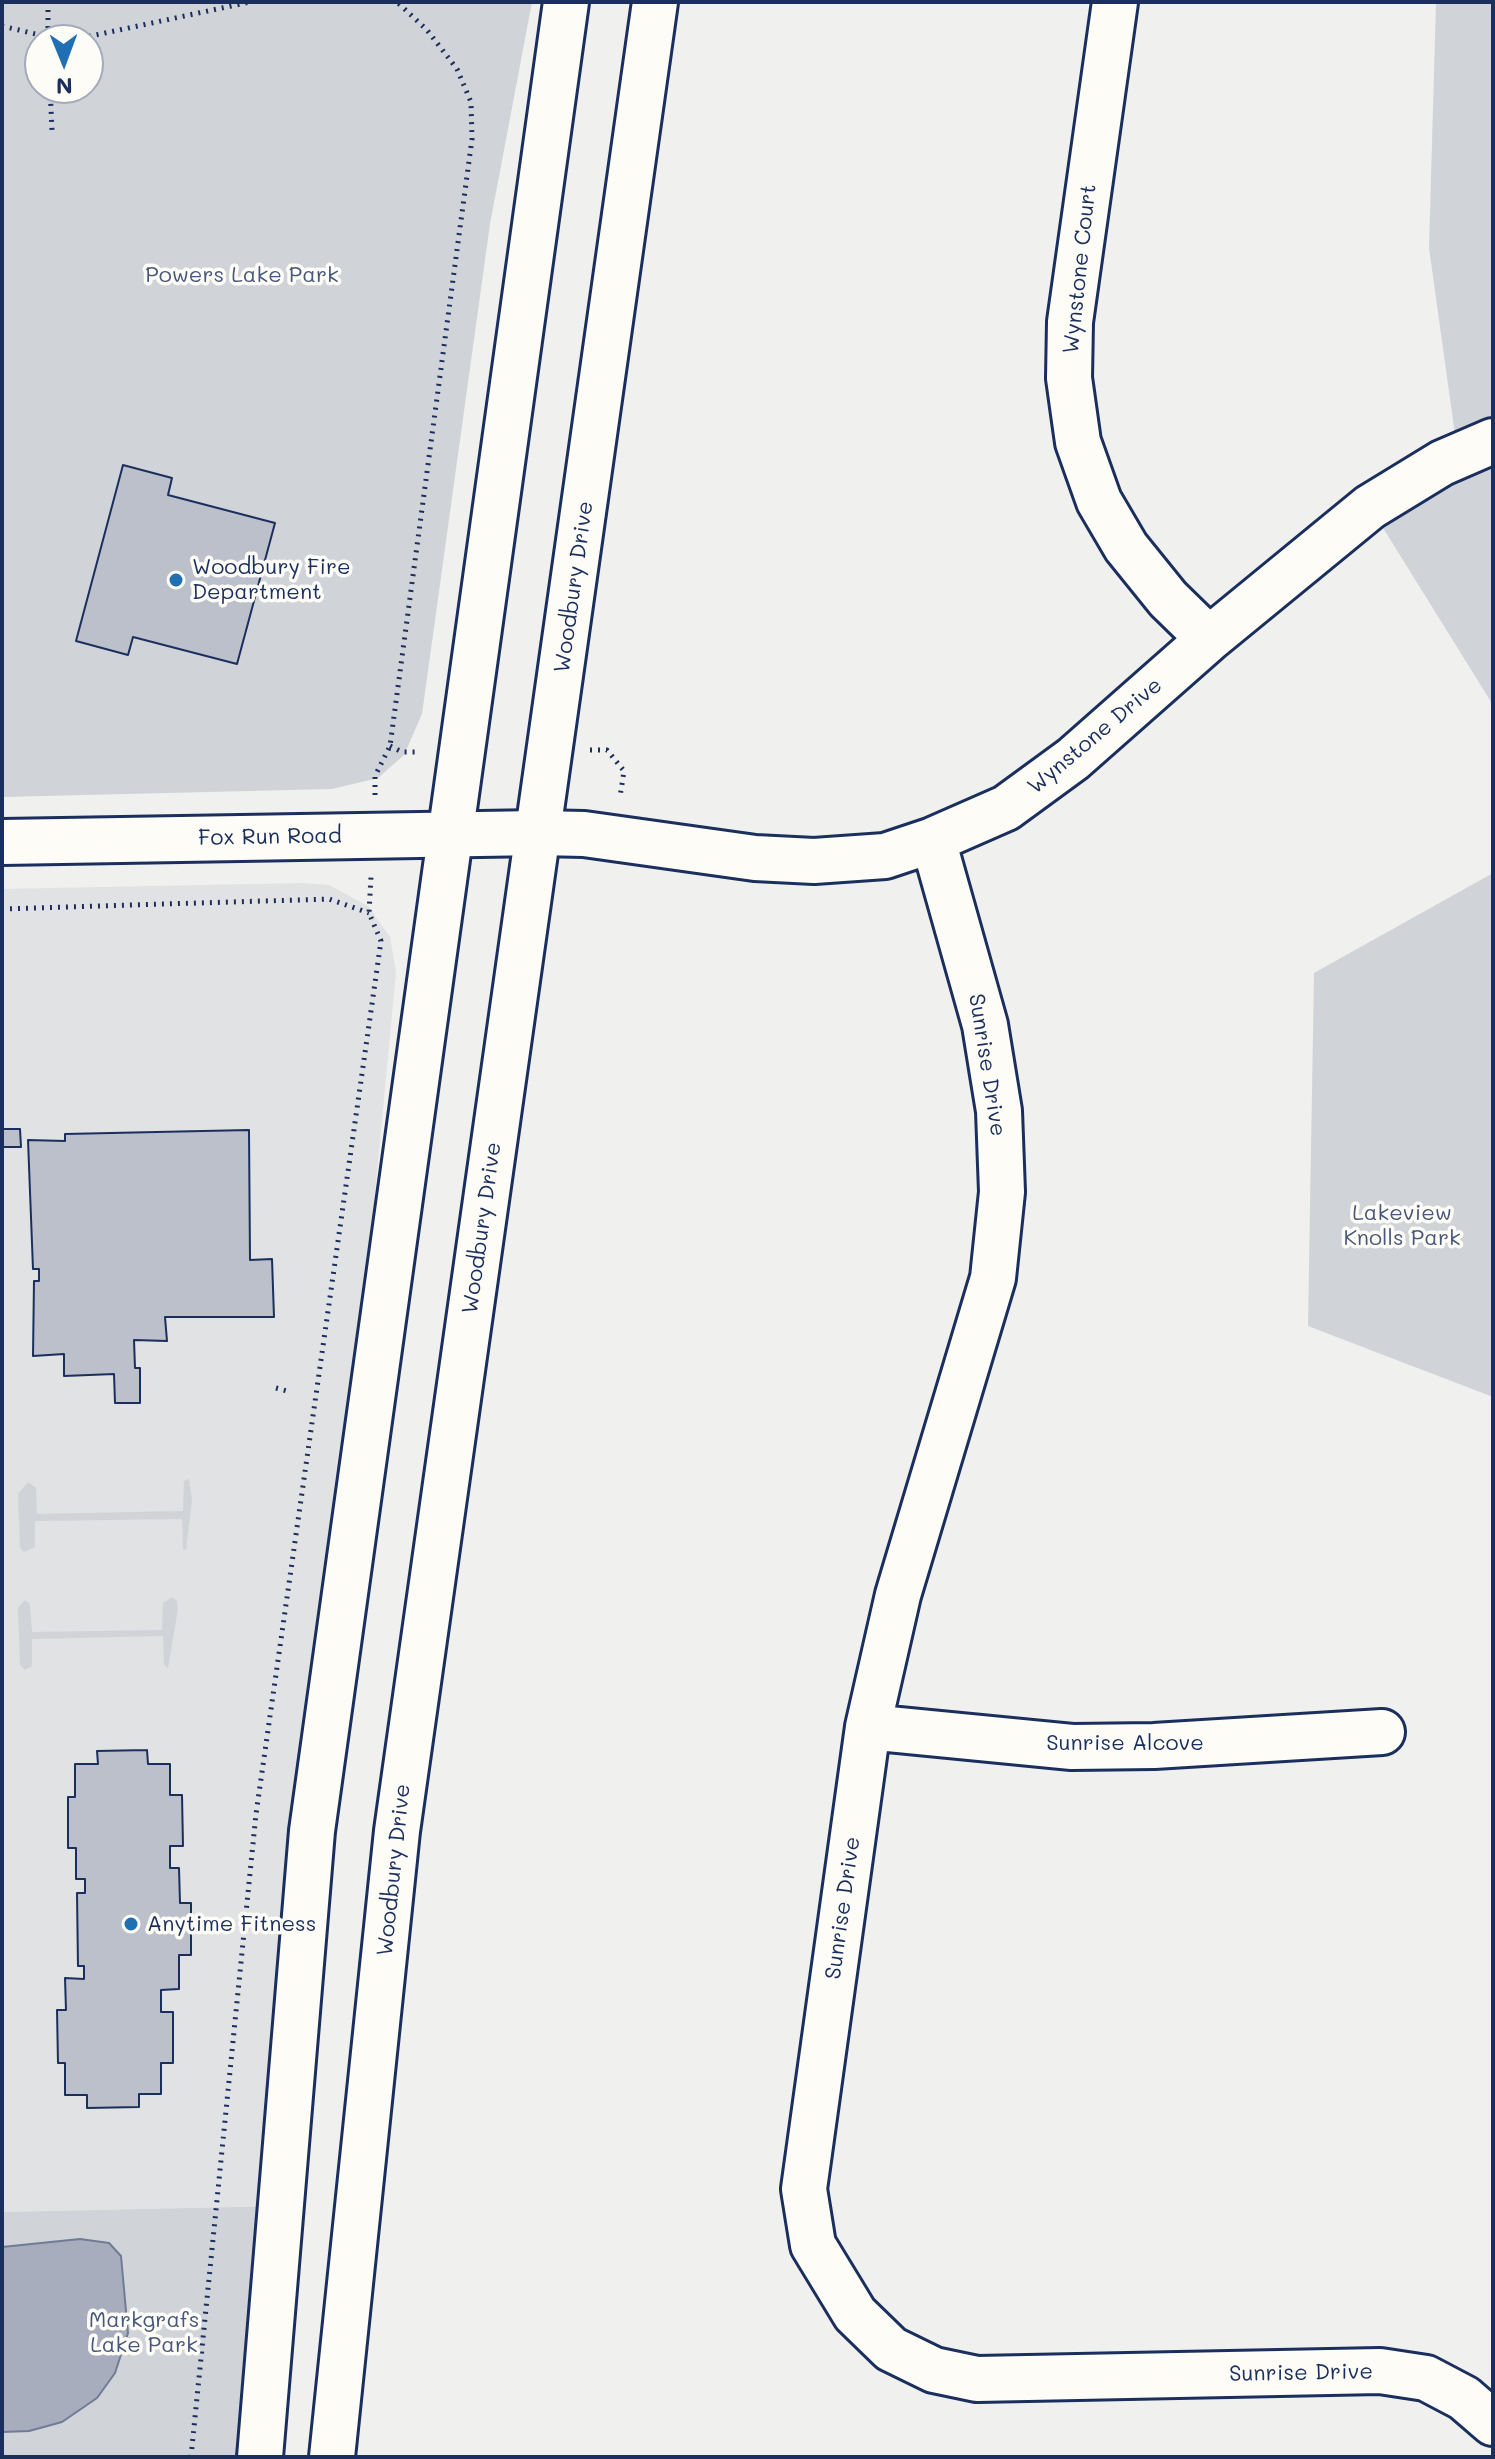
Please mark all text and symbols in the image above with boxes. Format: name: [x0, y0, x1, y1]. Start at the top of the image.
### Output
north arrow: [24, 24, 104, 104]
text: N: [56, 72, 73, 101]
street label: Wynstone Court: [1058, 183, 1102, 355]
park label: Powers Lake Park: [145, 262, 339, 288]
street label: Woodbury Drive: [549, 499, 599, 675]
place label: Woodbury Fire Department: [192, 554, 351, 606]
marker: Woodbury Fire Department: [167, 571, 185, 589]
street label: Wynstone Drive: [1022, 672, 1168, 800]
street label: Fox Run Road: [198, 823, 342, 851]
street label: Sunrise Drive: [963, 992, 1011, 1138]
street label: Woodbury Drive: [457, 1140, 507, 1316]
park label: Lakeview Knolls Park: [1343, 1200, 1461, 1252]
street label: Sunrise Alcove: [1046, 1730, 1204, 1756]
street label: Woodbury Drive: [372, 1783, 416, 1957]
street label: Sunrise Drive: [820, 1835, 866, 1981]
place label: Anytime Fitness: [147, 1911, 316, 1937]
marker: Anytime Fitness: [122, 1915, 140, 1933]
park label: Markgrafs Lake Park: [89, 2307, 199, 2358]
street label: Sunrise Drive: [1229, 2359, 1373, 2387]

